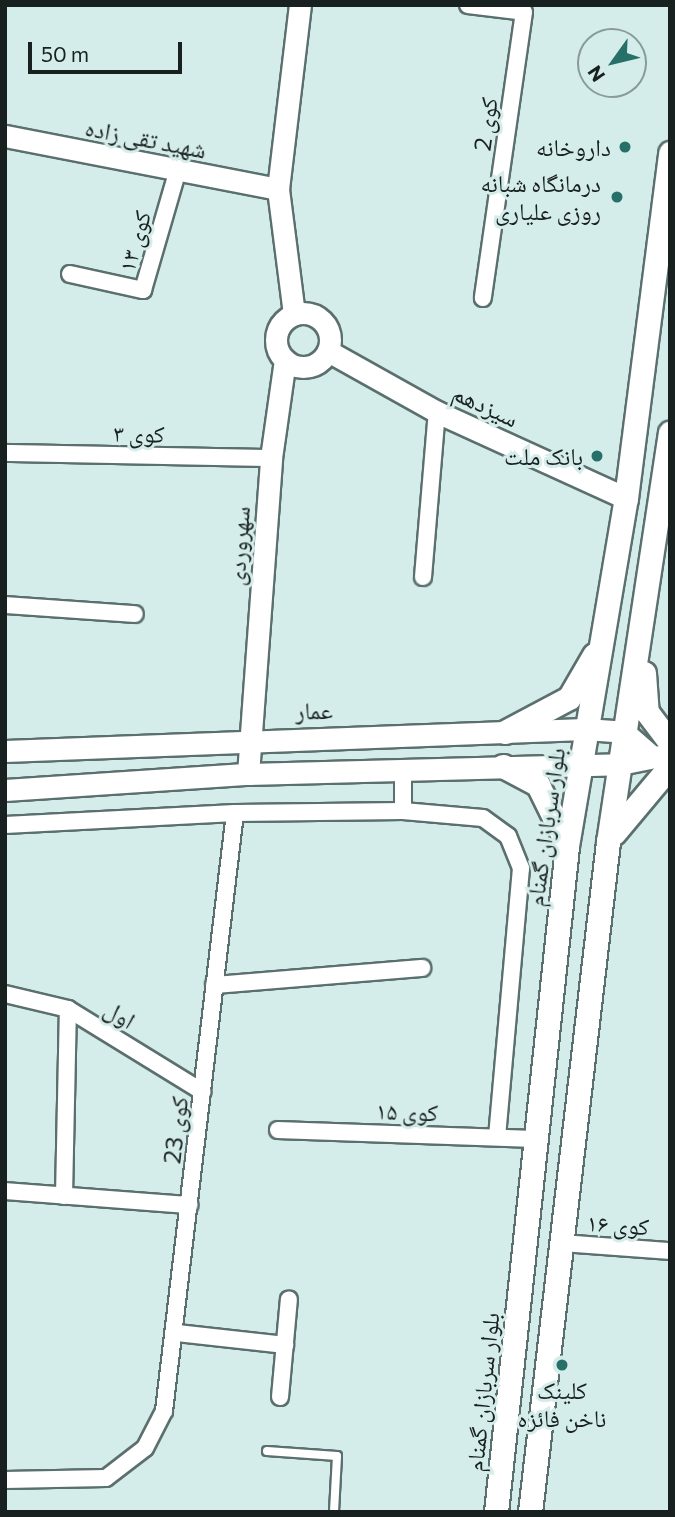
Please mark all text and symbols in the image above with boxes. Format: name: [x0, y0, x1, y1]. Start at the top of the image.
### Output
scale bar: [32, 28, 186, 72]
north arrow: [577, 28, 647, 98]
text: 50 m: [41, 41, 89, 66]
text: N: [582, 62, 609, 86]
street label: کوی 2: [467, 95, 503, 153]
street label: شهید تقی زاده: [83, 112, 209, 164]
place label: داروخانه: [536, 133, 611, 161]
marker: داروخانه: [617, 139, 633, 155]
place label: درمانگاه شبانه روزی علیاری: [480, 169, 601, 225]
marker: درمانگاه شبانه روزی علیاری: [607, 187, 627, 207]
street label: کوی ۱۳: [112, 207, 156, 275]
street label: سیزدهم: [449, 377, 523, 433]
street label: کوی ۳: [113, 418, 165, 448]
place label: بانک ملت: [504, 442, 583, 470]
marker: بانک ملت: [589, 448, 605, 464]
street label: سهروردی: [221, 505, 255, 587]
street label: عمار: [295, 695, 333, 725]
street label: بلوار سربازان گمنام: [520, 746, 570, 908]
street label: اول: [99, 994, 141, 1034]
street label: کوی 23: [157, 1095, 193, 1165]
street label: کوی ۱۵: [375, 1096, 439, 1126]
street label: کوی ۱۶: [586, 1207, 650, 1241]
street label: بلوار سربازان گمنام: [459, 1311, 505, 1473]
marker: کلینک ناخن فائزه: [554, 1357, 570, 1373]
place label: کلینک ناخن فائزه: [518, 1376, 606, 1432]

